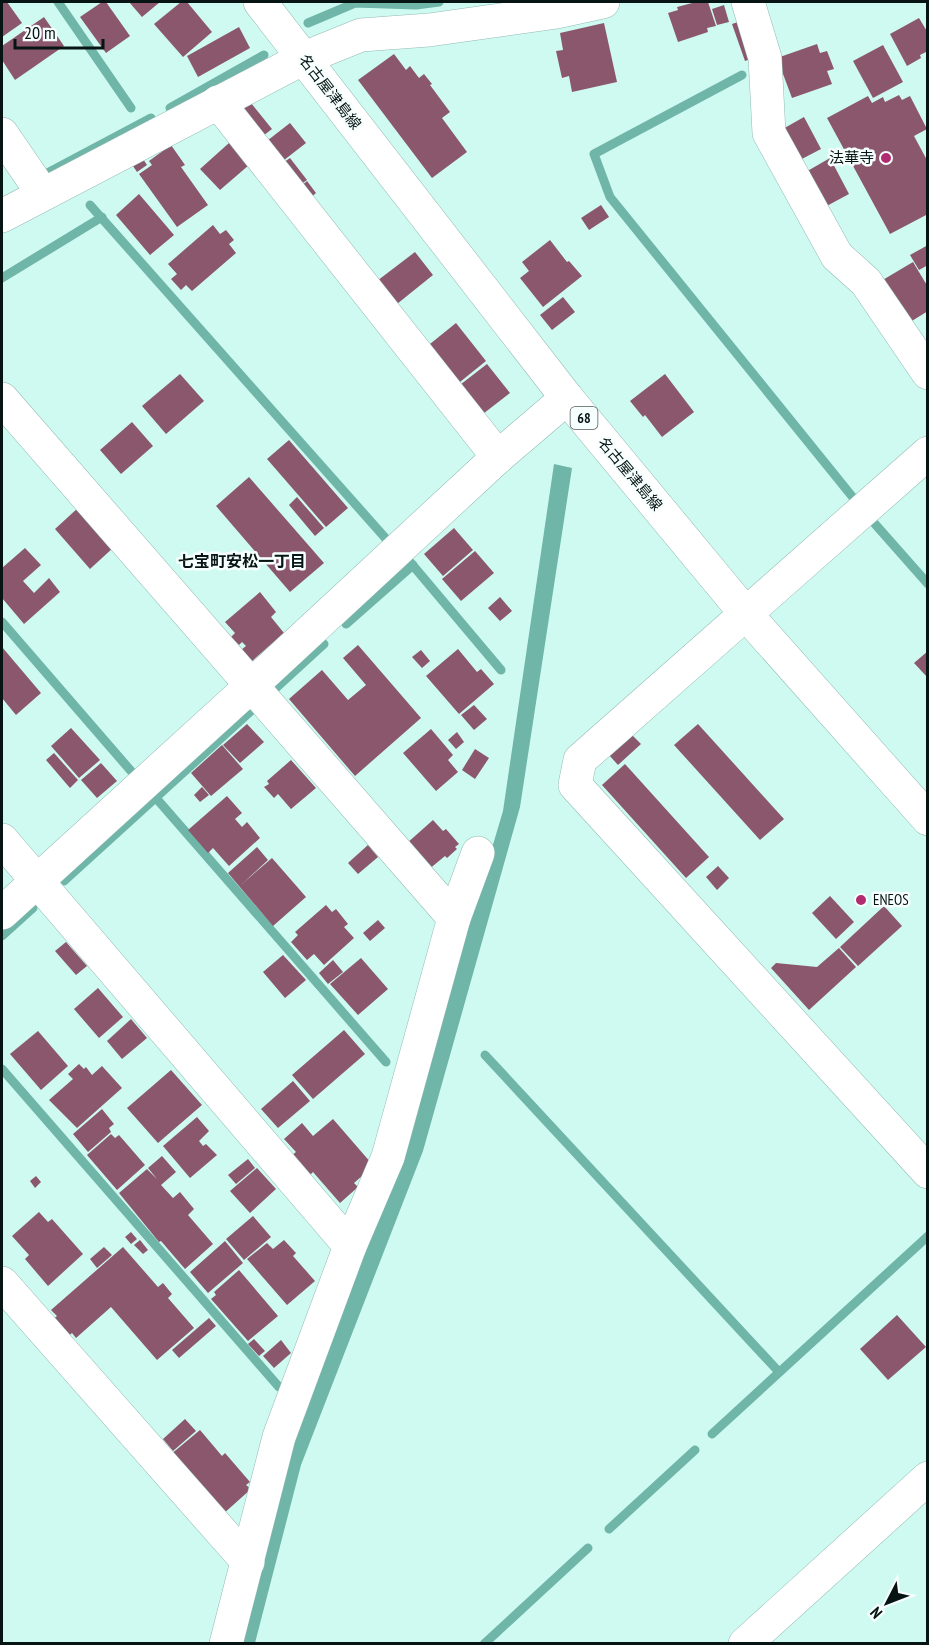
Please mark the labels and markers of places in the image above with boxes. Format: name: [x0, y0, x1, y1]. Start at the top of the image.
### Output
place label: 法華寺: [829, 148, 874, 167]
marker: 法華寺: [879, 151, 893, 165]
place label: ENEOS: [873, 890, 909, 909]
marker: ENEOS: [854, 893, 868, 907]

